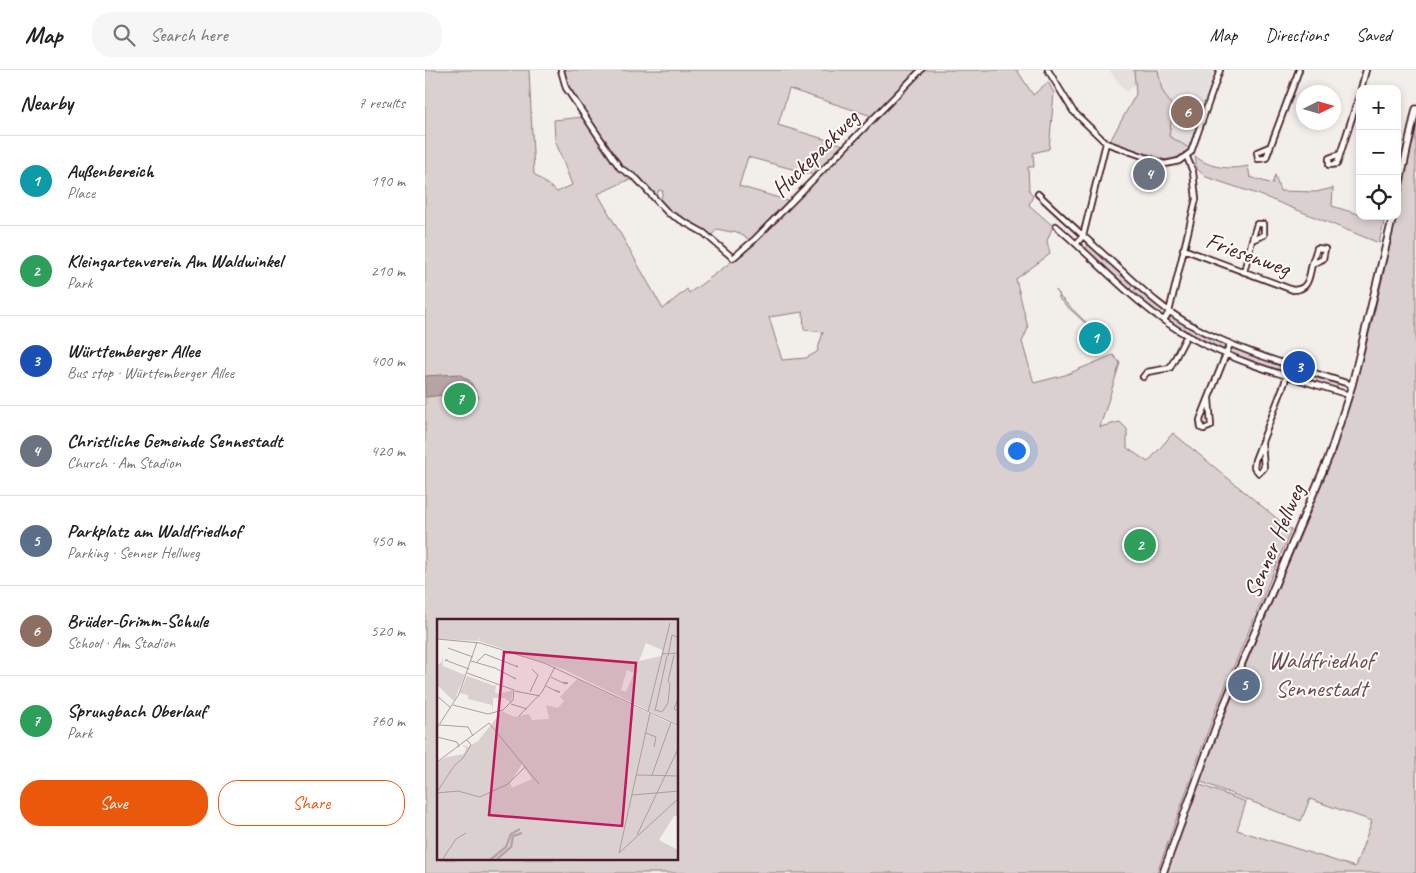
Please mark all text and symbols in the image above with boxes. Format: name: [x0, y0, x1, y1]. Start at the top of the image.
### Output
search box: [92, 12, 442, 57]
text: Map: [25, 20, 62, 50]
icon: search: [110, 21, 138, 49]
text: Search here: [150, 23, 228, 47]
text: Map: [1210, 24, 1237, 46]
text: Directions: [1265, 24, 1328, 46]
text: Saved: [1356, 24, 1391, 46]
north arrow: [1296, 85, 1341, 130]
map controls: [1356, 85, 1401, 220]
button: +: [1356, 85, 1401, 130]
text: Nearby: [20, 90, 73, 116]
text: 7 results: [358, 93, 405, 113]
pin: 6: [1171, 93, 1203, 131]
street label: Huckepackweg: [765, 102, 866, 203]
button: −: [1356, 130, 1401, 175]
pin: 4: [1133, 155, 1165, 193]
text: Außenbereich: [67, 159, 154, 183]
text: 1: [32, 171, 40, 191]
text: 190 m: [371, 171, 405, 191]
button: locate: [1356, 175, 1401, 220]
text: Place: [67, 183, 95, 203]
street label: Friesenweg: [1202, 225, 1296, 284]
text: Kleingartenverein Am Waldwinkel: [67, 249, 282, 273]
text: 2: [32, 261, 40, 281]
text: 210 m: [371, 261, 405, 281]
text: Park: [67, 273, 92, 293]
pin: 1: [1079, 319, 1111, 357]
text: Württemberger Allee: [67, 339, 200, 363]
pin: 3: [1283, 348, 1315, 386]
text: 3: [32, 351, 40, 371]
text: 400 m: [371, 351, 405, 371]
text: Bus stop · Württemberger Allee: [67, 363, 234, 383]
pin: 7: [444, 380, 476, 418]
text: Christliche Gemeinde Sennestadt: [67, 429, 282, 453]
your location: [1004, 438, 1030, 464]
text: 4: [32, 441, 40, 461]
text: 420 m: [371, 441, 405, 461]
text: Church · Am Stadion: [67, 453, 181, 473]
street label: Senner Hellweg: [1237, 478, 1312, 603]
text: Parkplatz am Waldfriedhof: [67, 519, 241, 543]
pin: 2: [1124, 526, 1156, 564]
text: 5: [33, 531, 39, 551]
text: 450 m: [371, 531, 405, 551]
text: Parking · Senner Hellweg: [67, 543, 200, 563]
text: Brüder-Grimm-Schule: [67, 609, 208, 633]
inset map: [437, 619, 679, 860]
text: 6: [32, 621, 40, 641]
text: 520 m: [371, 621, 405, 641]
text: School · Am Stadion: [67, 633, 175, 653]
park label: Waldfriedhof Sennestadt: [1269, 645, 1378, 703]
pin: 5: [1228, 666, 1260, 704]
text: Sprungbach Oberlauf: [67, 699, 206, 723]
text: 7: [32, 711, 40, 731]
text: 760 m: [371, 711, 405, 731]
text: Park: [67, 723, 92, 743]
button: Save: [20, 780, 208, 826]
button: Share: [218, 780, 405, 826]

